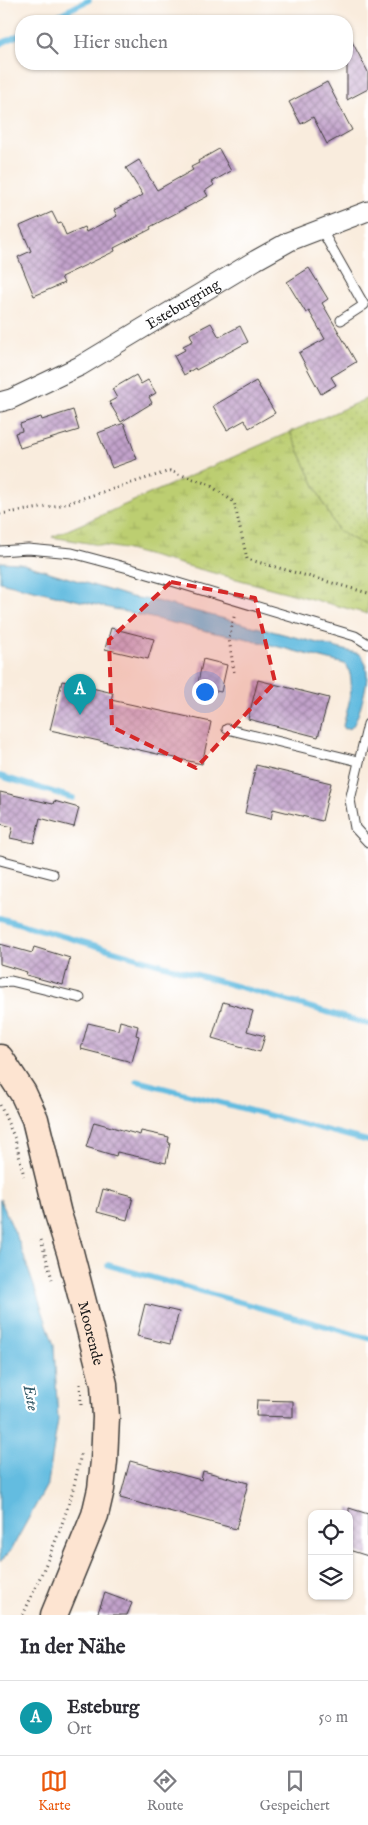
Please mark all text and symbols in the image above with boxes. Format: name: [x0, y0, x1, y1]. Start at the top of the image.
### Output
search box: [15, 15, 353, 70]
icon: search: [33, 29, 61, 57]
text: Hier suchen: [73, 31, 168, 55]
street label: Esteburgring: [143, 274, 224, 334]
pin: A: [64, 674, 96, 715]
your location: [192, 679, 218, 705]
street label: Moorende: [74, 1299, 108, 1367]
water label: Este: [18, 1382, 42, 1413]
map controls: [308, 1510, 353, 1600]
button: locate: [308, 1510, 353, 1555]
button: layers: [308, 1555, 353, 1600]
text: In der Nähe: [20, 1634, 126, 1661]
text: Esteburg: [67, 1696, 139, 1720]
text: A: [31, 1708, 41, 1728]
text: 50 m: [319, 1708, 348, 1728]
text: Ort: [67, 1720, 92, 1740]
tab: Karte: [38, 1767, 71, 1815]
tab: Route: [147, 1767, 184, 1815]
tab: Gespeichert: [260, 1767, 330, 1815]

